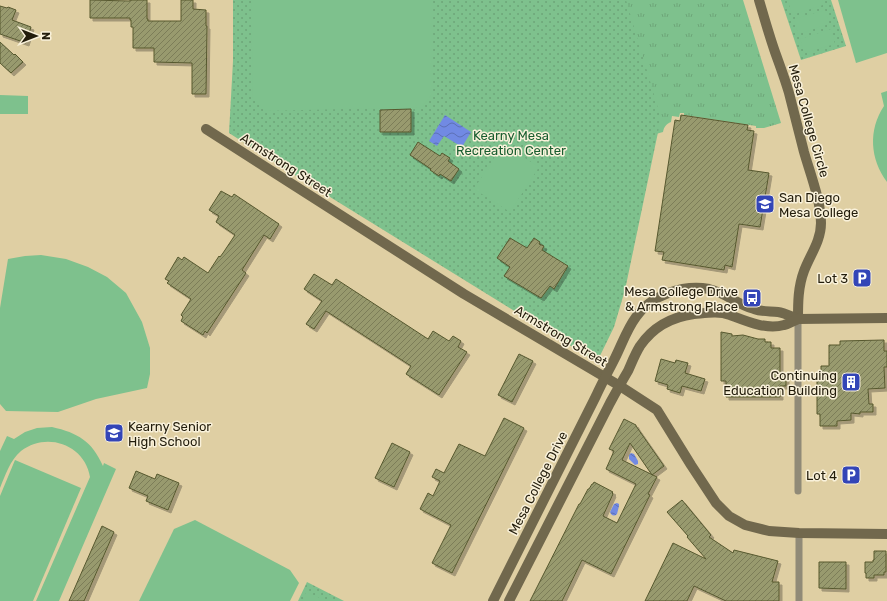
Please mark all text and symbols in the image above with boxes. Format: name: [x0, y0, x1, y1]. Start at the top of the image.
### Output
north arrow: [16, 16, 56, 56]
text: N: [39, 32, 52, 40]
street label: Mesa College Circle: [785, 63, 832, 179]
park label: Kearny Mesa Recreation Center: [456, 128, 566, 158]
street label: Armstrong Street: [237, 130, 334, 201]
place label: San Diego Mesa College: [779, 190, 858, 221]
school or university icon: San Diego Mesa College: [754, 193, 776, 215]
parking icon: Lot 3: [851, 267, 873, 289]
place label: Lot 3: [817, 271, 848, 286]
place label: Mesa College Drive & Armstrong Place: [624, 284, 738, 315]
bus stop icon: Mesa College Drive & Armstrong Place: [741, 287, 763, 309]
street label: Armstrong Street: [511, 302, 610, 370]
place label: Continuing Education Building: [723, 368, 837, 399]
building icon: Continuing Education Building: [840, 371, 862, 393]
place label: Kearny Senior High School: [128, 419, 211, 450]
school or university icon: Kearny Senior High School: [103, 422, 125, 444]
street label: Mesa College Drive: [505, 429, 571, 538]
parking icon: Lot 4: [840, 464, 862, 486]
place label: Lot 4: [806, 468, 837, 483]

